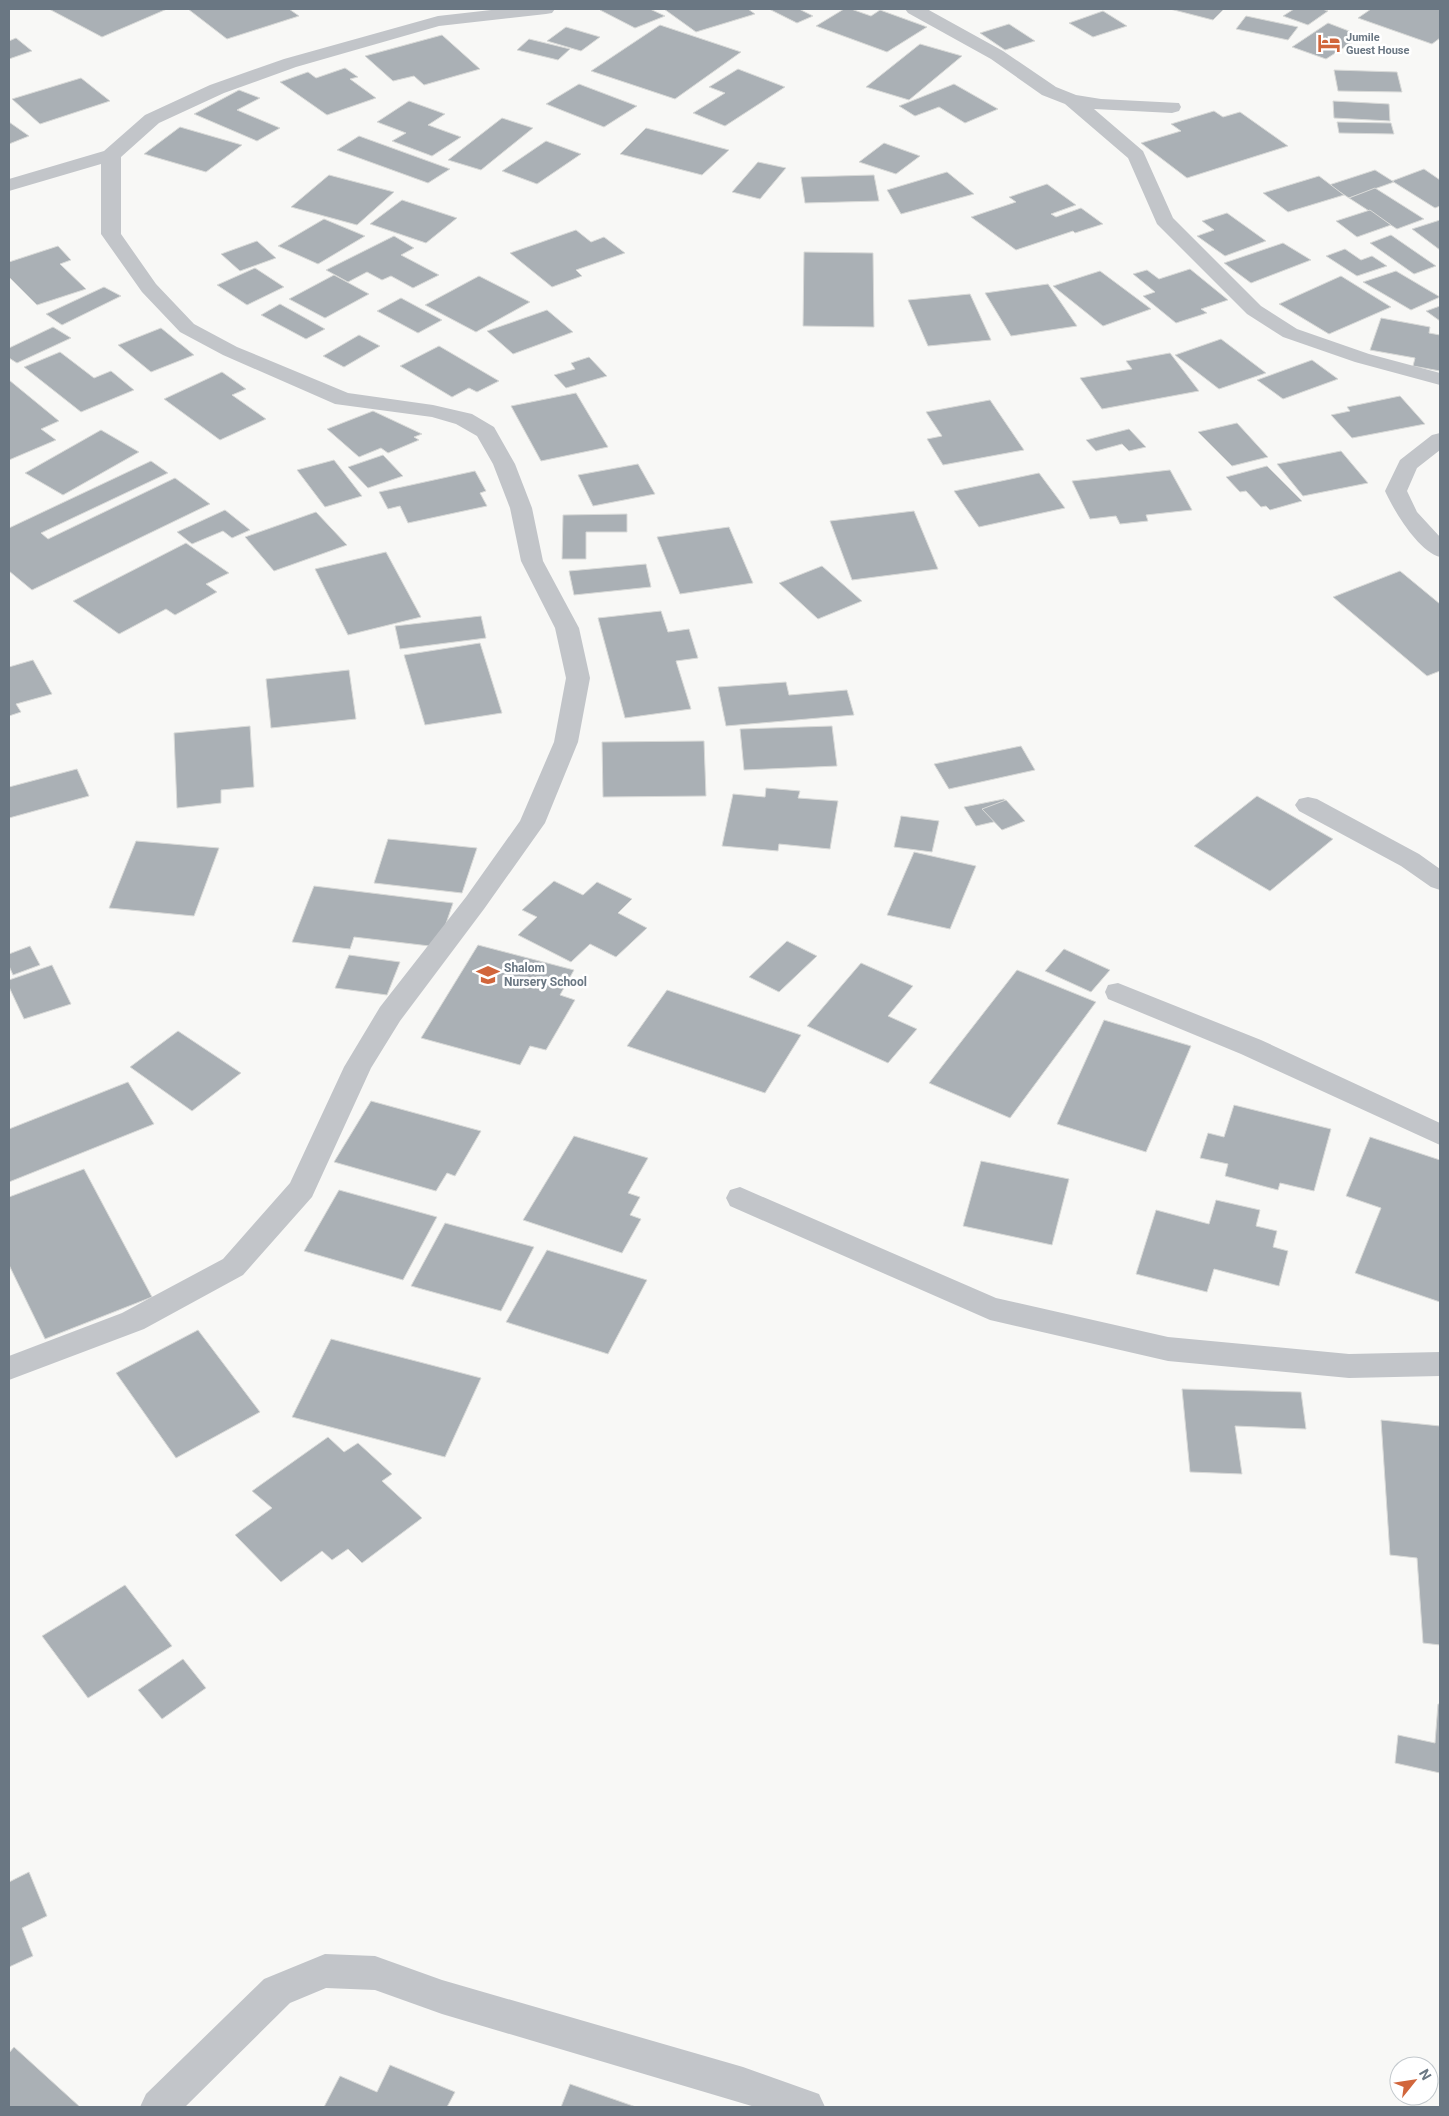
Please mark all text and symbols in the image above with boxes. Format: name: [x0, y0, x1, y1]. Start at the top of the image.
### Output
hotel icon: Jumile Guest House: [1316, 30, 1342, 56]
place label: Jumile Guest House: [1346, 31, 1409, 57]
place label: Shalom Nursery School: [504, 961, 587, 989]
school or university icon: Shalom Nursery School: [475, 962, 501, 988]
north arrow: [1389, 2056, 1439, 2106]
text: N: [1416, 2066, 1435, 2083]

